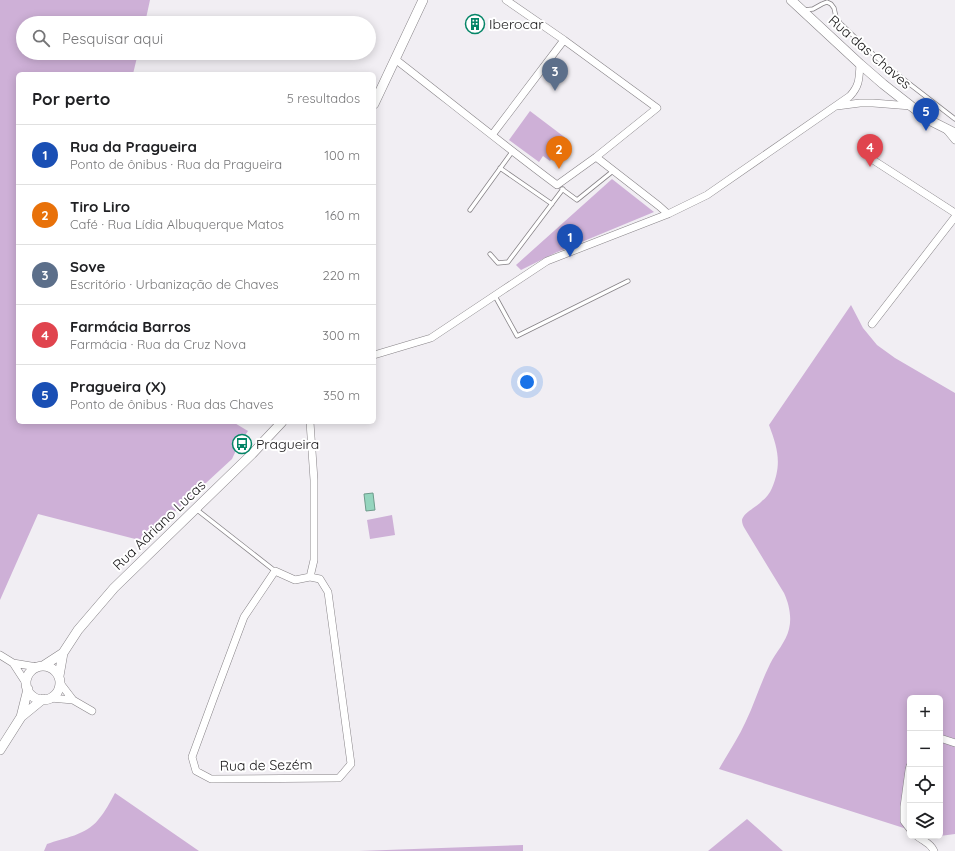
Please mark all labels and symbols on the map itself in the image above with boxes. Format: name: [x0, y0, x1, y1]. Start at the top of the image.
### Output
street label: Rua das Chaves: [825, 11, 915, 93]
building icon: Iberocar: [464, 13, 486, 35]
place label: Iberocar: [489, 15, 544, 33]
pin: 3: [542, 58, 568, 91]
pin: 5: [913, 98, 939, 131]
pin: 4: [857, 134, 883, 167]
pin: 2: [546, 136, 572, 169]
pin: 1: [557, 224, 583, 257]
your location: [517, 372, 537, 392]
bus stop icon: Pragueira: [231, 433, 253, 455]
place label: Pragueira: [256, 435, 319, 453]
street label: Rua Adriano Lucas: [109, 476, 209, 574]
street label: Rua de Sezém: [219, 755, 313, 775]

